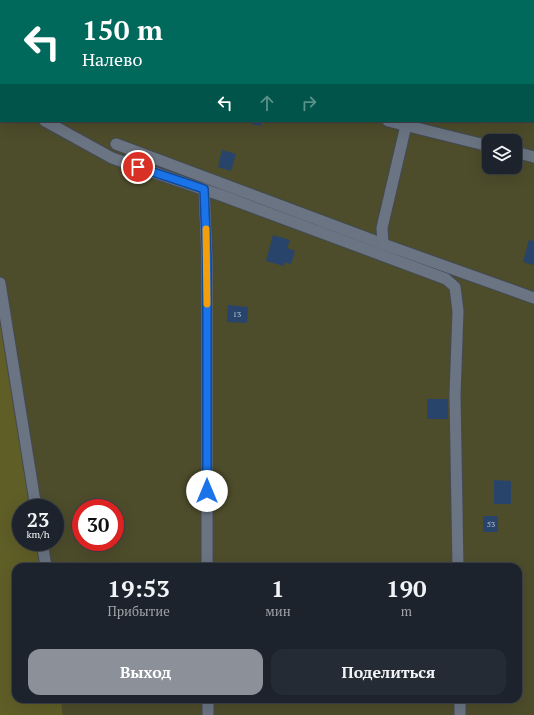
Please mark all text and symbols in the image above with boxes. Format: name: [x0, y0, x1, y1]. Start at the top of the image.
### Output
text: 150 m: [82, 11, 163, 48]
icon: left: [16, 16, 68, 68]
text: Налево: [82, 47, 142, 71]
icon: left: [214, 92, 236, 114]
icon: ahead: [256, 92, 278, 114]
icon: right: [298, 92, 320, 114]
map controls: [482, 134, 522, 174]
button: layers: [482, 134, 522, 174]
pin: [121, 150, 155, 184]
icon: arrive: [127, 156, 149, 178]
house number: 13: [233, 309, 241, 319]
position arrow: [186, 470, 228, 512]
speed limit sign: 30: [72, 499, 124, 551]
text: 23: [27, 506, 49, 533]
house number: 53: [487, 519, 495, 529]
text: km/h: [26, 528, 50, 541]
text: 19:53: [107, 572, 170, 604]
text: 1: [271, 572, 285, 604]
text: 190: [386, 572, 427, 604]
text: Прибытие: [107, 602, 170, 620]
text: мин: [265, 602, 291, 620]
text: m: [401, 602, 412, 620]
button: Выход: [28, 649, 263, 695]
button: Поделиться: [271, 649, 506, 695]

